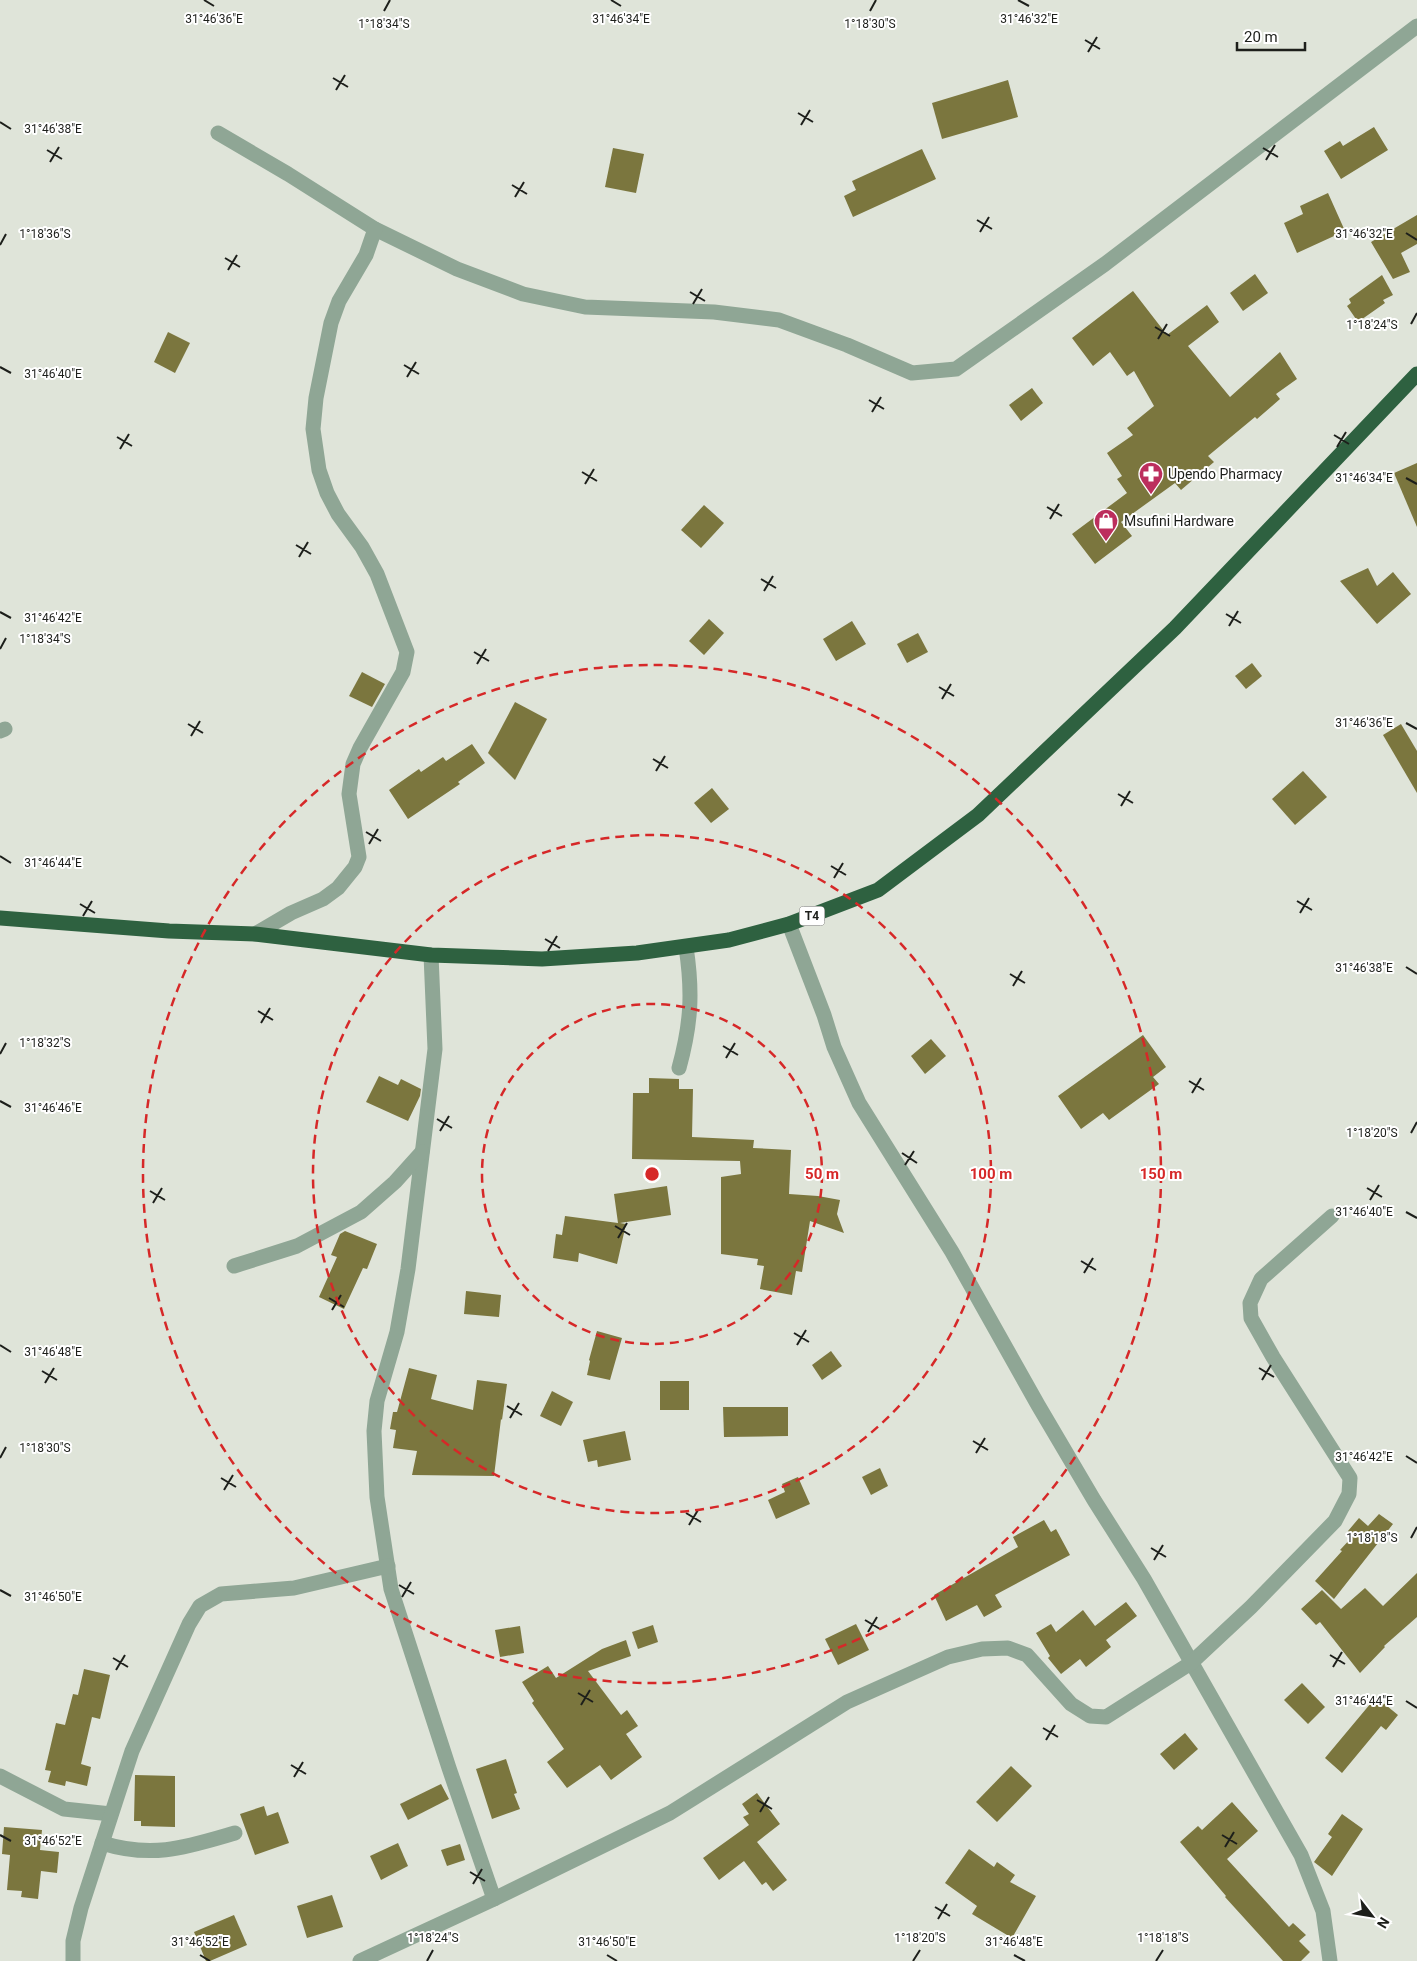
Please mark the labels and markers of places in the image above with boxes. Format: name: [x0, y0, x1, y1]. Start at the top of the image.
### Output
pharmacy icon: Upendo Pharmacy: [1138, 461, 1164, 495]
place label: Upendo Pharmacy: [1168, 466, 1283, 482]
shop icon: Msufini Hardware: [1093, 508, 1119, 542]
place label: Msufini Hardware: [1124, 513, 1234, 529]
centre of rings: [643, 1165, 661, 1183]

